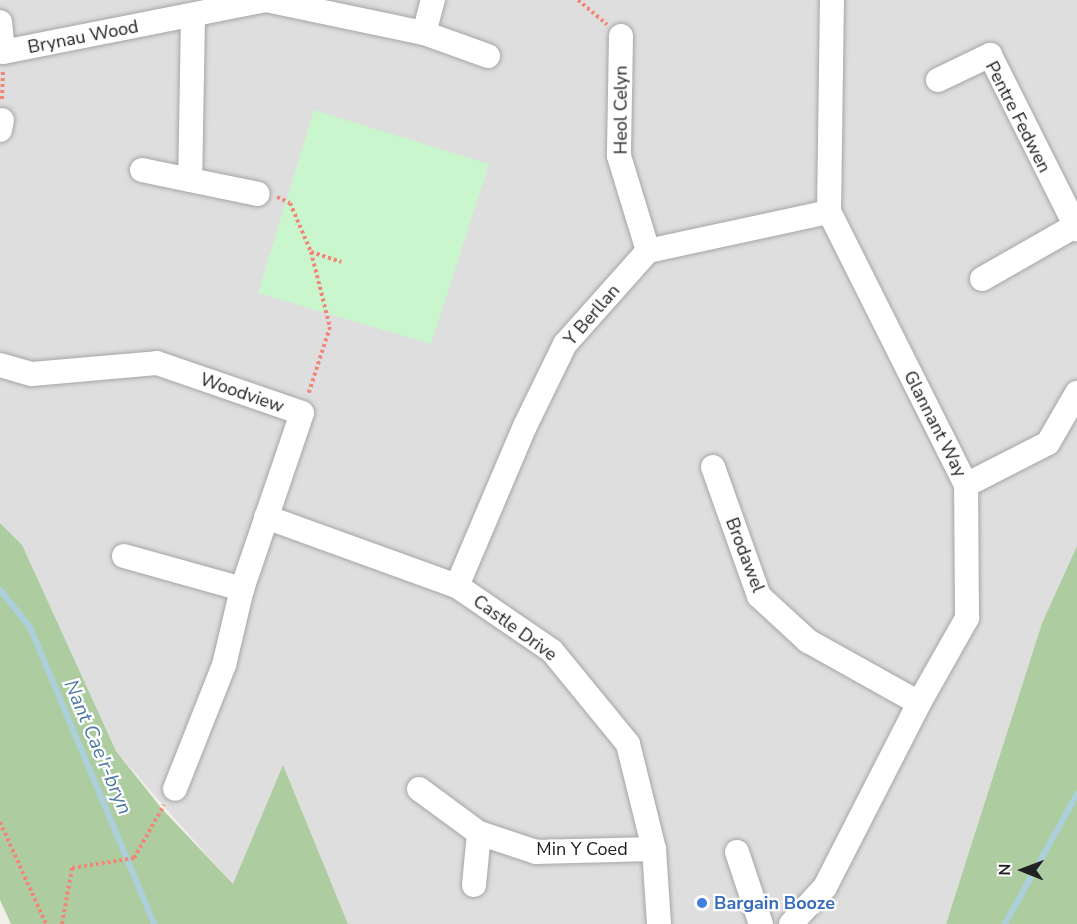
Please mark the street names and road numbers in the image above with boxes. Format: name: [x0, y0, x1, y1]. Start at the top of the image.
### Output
street label: Brynau Wood: [26, 16, 140, 58]
street label: Pentre Fedwen: [981, 58, 1055, 176]
street label: Heol Celyn: [610, 66, 632, 154]
street label: Y Berllan: [560, 280, 624, 350]
street label: Glannant Way: [899, 367, 971, 481]
street label: Woodview: [197, 369, 287, 417]
street label: Brodawel: [721, 515, 769, 595]
street label: Castle Drive: [469, 590, 561, 666]
street label: Min Y Coed: [536, 838, 628, 860]

